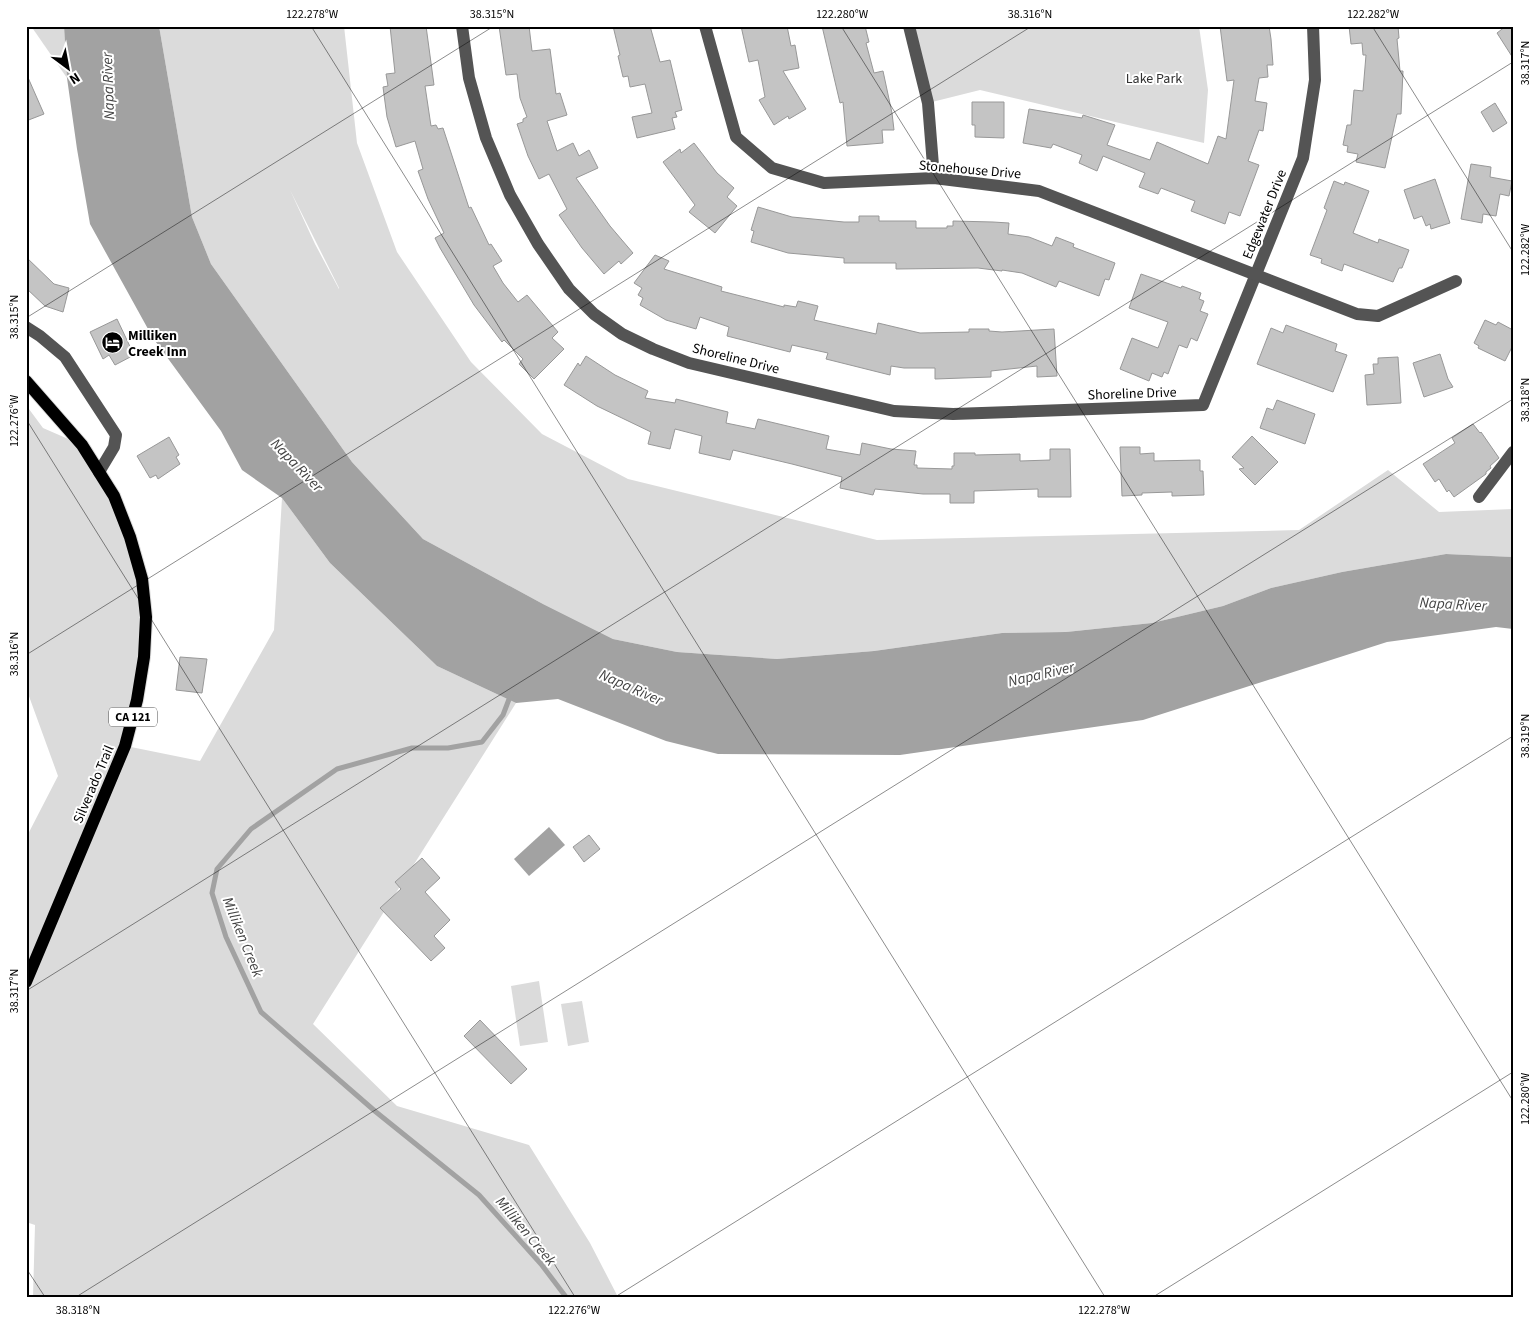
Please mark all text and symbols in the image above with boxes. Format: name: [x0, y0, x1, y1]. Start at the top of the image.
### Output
text: 122.278°W: [286, 6, 339, 23]
text: 38.315°N: [470, 6, 514, 23]
text: 122.280°W: [816, 6, 869, 23]
text: 38.316°N: [1008, 6, 1052, 23]
text: 122.282°W: [1347, 6, 1400, 23]
text: 38.317°N: [1517, 41, 1534, 85]
north arrow: [42, 42, 92, 92]
water label: Napa River: [97, 51, 120, 120]
text: N: [65, 67, 84, 89]
park label: Lake Park: [1126, 69, 1182, 89]
street label: Stonehouse Drive: [918, 156, 1022, 184]
street label: Edgewater Drive: [1238, 166, 1292, 262]
text: 122.282°W: [1517, 223, 1534, 276]
text: 38.315°N: [6, 295, 23, 339]
place label: Milliken Creek Inn: [128, 326, 187, 362]
hotel icon: Milliken Creek Inn: [100, 331, 124, 355]
street label: Shoreline Drive: [690, 338, 781, 379]
text: 38.318°N: [1517, 378, 1534, 422]
street label: Shoreline Drive: [1087, 382, 1177, 406]
text: 122.276°W: [6, 394, 23, 447]
water label: Napa River: [266, 434, 328, 497]
water label: Napa River: [1419, 592, 1488, 617]
text: 38.316°N: [6, 632, 23, 676]
water label: Napa River: [1006, 656, 1077, 692]
water label: Napa River: [596, 664, 667, 711]
road number: CA 121: [109, 708, 157, 726]
text: 38.319°N: [1517, 714, 1534, 758]
street label: Silverado Trail: [68, 742, 120, 827]
water label: Milliken Creek: [217, 894, 268, 981]
text: 38.317°N: [6, 969, 23, 1013]
text: 122.280°W: [1517, 1072, 1534, 1125]
water label: Milliken Creek: [490, 1192, 561, 1271]
text: 38.318°N: [56, 1302, 100, 1319]
text: 122.276°W: [548, 1302, 601, 1319]
text: 122.278°W: [1078, 1302, 1131, 1319]

